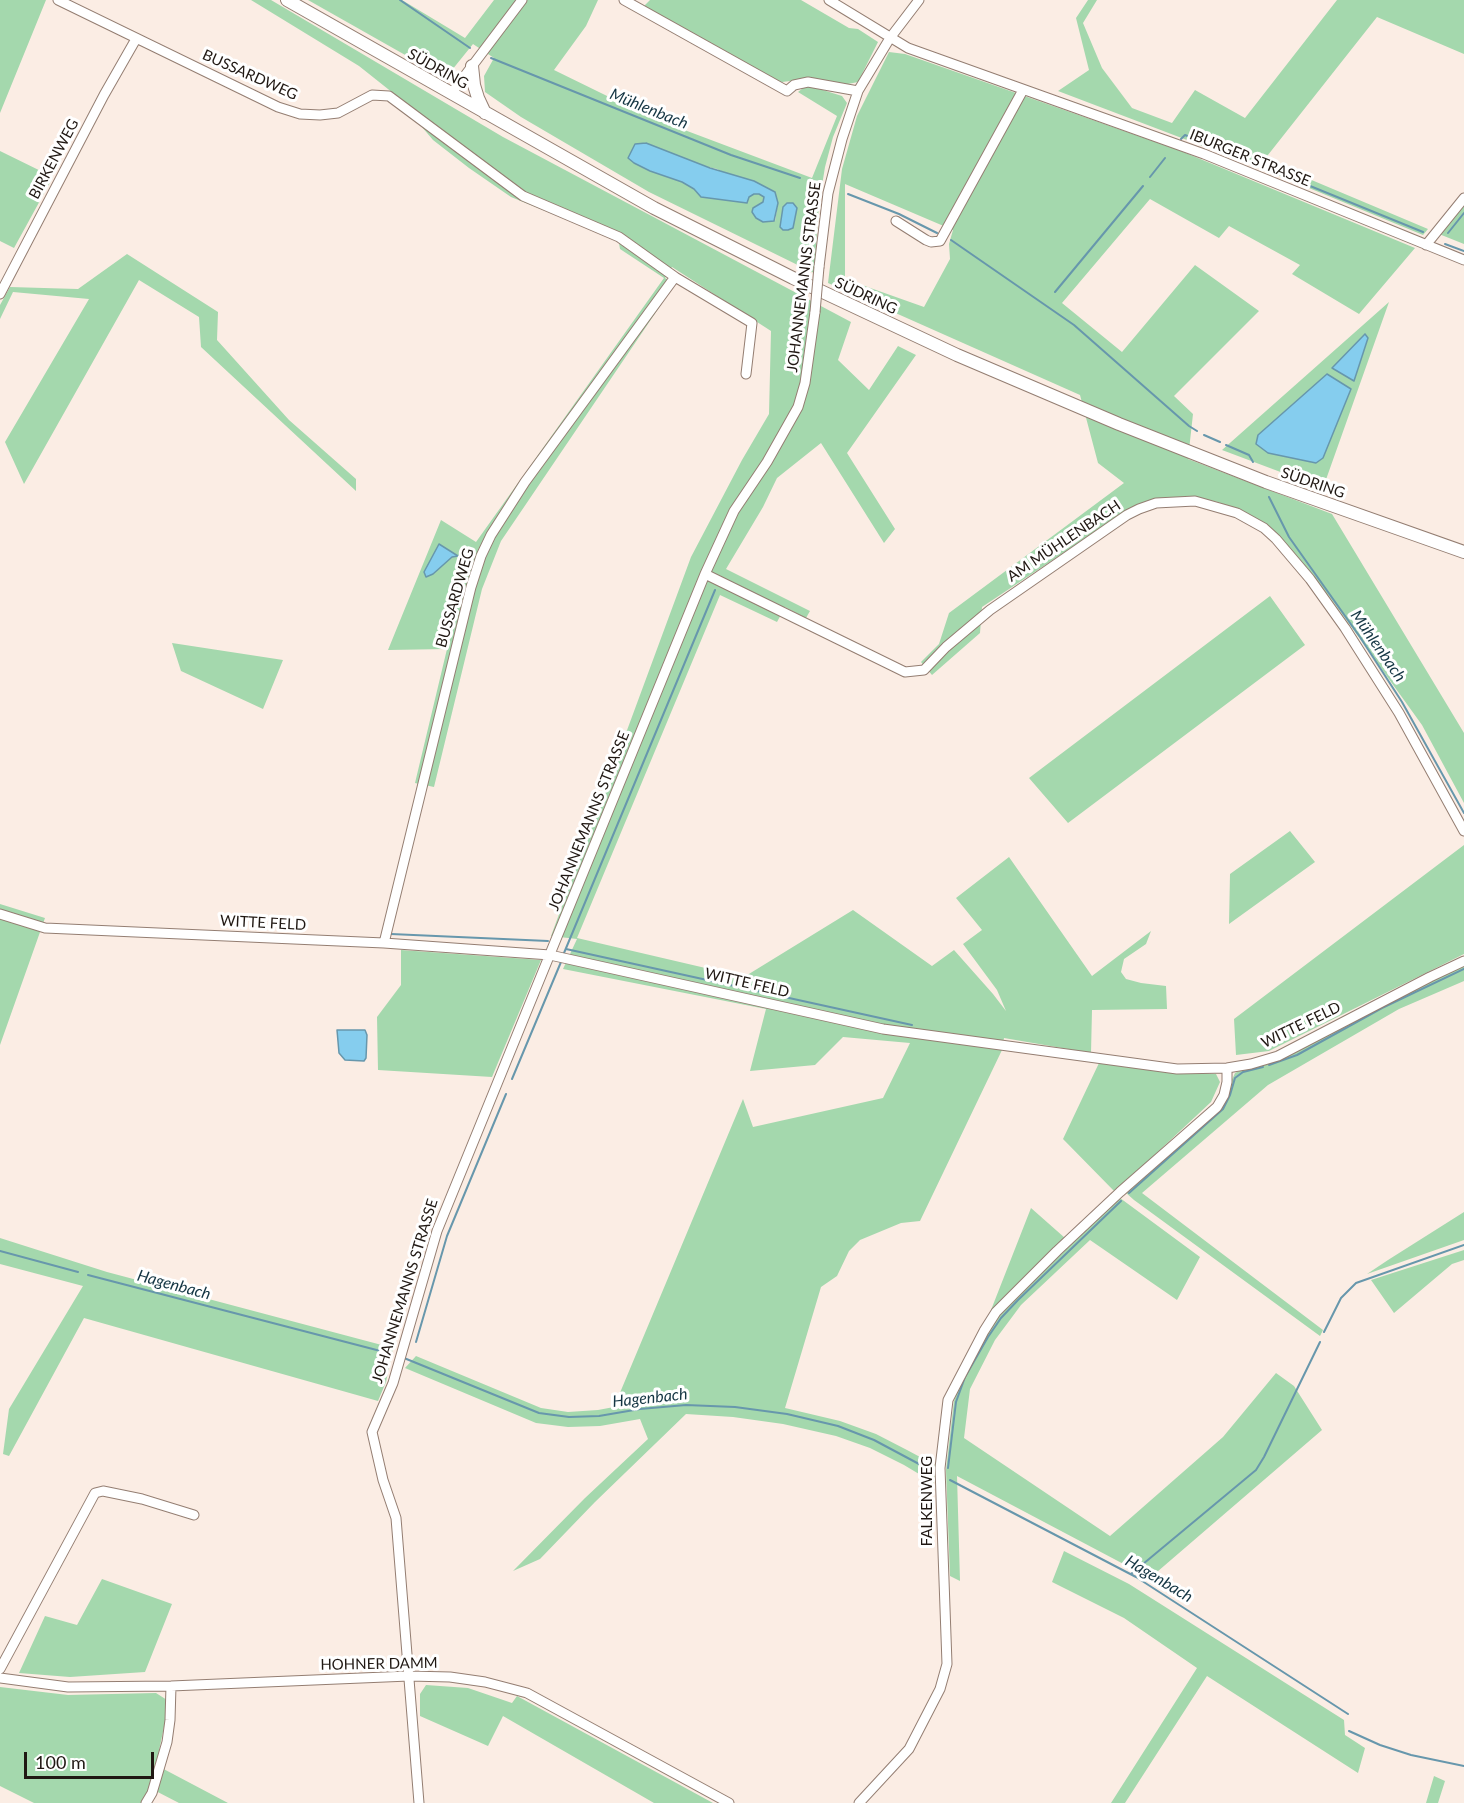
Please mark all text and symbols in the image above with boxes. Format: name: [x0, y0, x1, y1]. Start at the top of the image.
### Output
street label: SÜDRING: [405, 45, 471, 93]
street label: BUSSARDWEG: [200, 46, 300, 104]
water label: Mühlenbach: [607, 85, 691, 133]
street label: BIRKENWEG: [25, 116, 83, 202]
street label: IBURGER STRASSE: [1187, 126, 1313, 190]
street label: JOHANNEMANNS STRASSE: [783, 181, 825, 373]
street label: SÜDRING: [832, 274, 900, 318]
street label: SÜDRING: [1279, 464, 1347, 502]
street label: AM MÜHLENBACH: [1004, 496, 1124, 586]
street label: BUSSARDWEG: [432, 546, 478, 650]
water label: Mühlenbach: [1346, 607, 1410, 685]
street label: JOHANNEMANNS STRASSE: [545, 729, 633, 913]
street label: WITTE FELD: [219, 912, 307, 934]
street label: WITTE FELD: [703, 965, 791, 1001]
street label: WITTE FELD: [1258, 998, 1344, 1052]
street label: JOHANNEMANNS STRASSE: [368, 1197, 442, 1385]
water label: Hagenbach: [135, 1266, 213, 1304]
water label: Hagenbach: [612, 1385, 688, 1411]
street label: FALKENWEG: [918, 1456, 936, 1546]
water label: Hagenbach: [1122, 1551, 1196, 1607]
street label: HOHNER DAMM: [320, 1654, 438, 1674]
scale bar: [27, 1740, 158, 1778]
text: 100 m: [35, 1751, 86, 1773]

